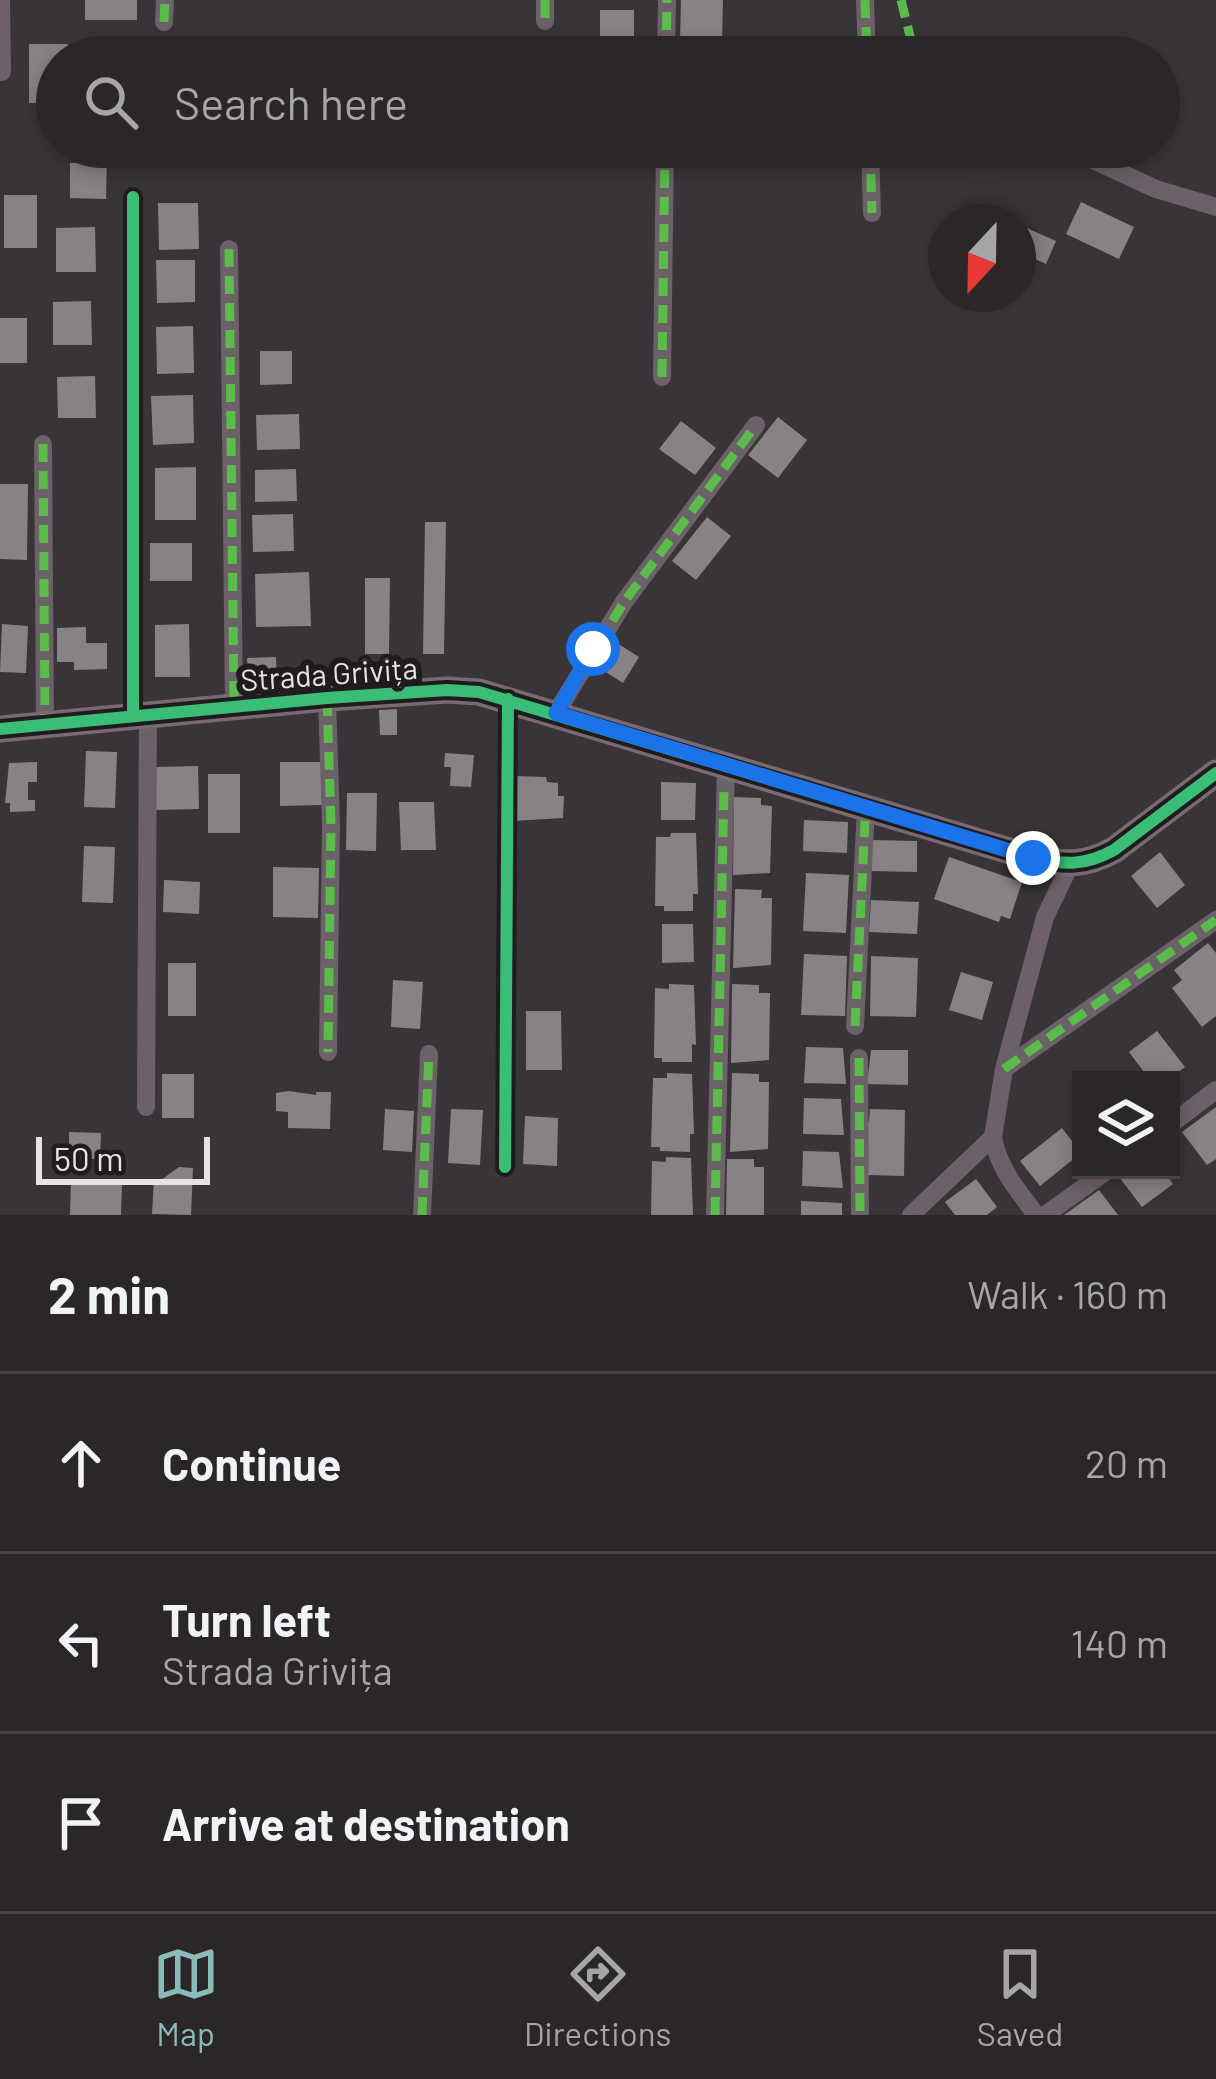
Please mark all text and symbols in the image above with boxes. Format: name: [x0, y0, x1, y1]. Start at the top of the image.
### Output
search box: [36, 36, 1180, 168]
icon: search: [78, 69, 144, 135]
text: Search here: [174, 75, 408, 129]
north arrow: [928, 204, 1036, 312]
route start: [566, 622, 620, 676]
street label: Strada Grivița: [239, 649, 419, 697]
route end: [1006, 831, 1060, 885]
map controls: [1072, 1071, 1180, 1179]
button: layers: [1072, 1071, 1180, 1179]
scale bar: [36, 1131, 210, 1184]
text: 50 m: [54, 1138, 124, 1178]
text: 2 min: [48, 1263, 170, 1324]
text: Walk · 160 m: [968, 1270, 1168, 1317]
icon: ahead: [48, 1430, 114, 1496]
text: Continue: [162, 1436, 341, 1490]
text: 20 m: [1085, 1439, 1168, 1486]
text: Turn left: [162, 1592, 331, 1646]
icon: left: [48, 1610, 114, 1676]
text: 140 m: [1071, 1619, 1168, 1666]
text: Strada Grivița: [162, 1646, 393, 1693]
icon: arrive: [48, 1790, 114, 1856]
text: Arrive at destination: [162, 1796, 570, 1850]
tab: Map: [153, 1941, 219, 2053]
tab: Directions: [524, 1941, 671, 2053]
tab: Saved: [977, 1941, 1063, 2053]

